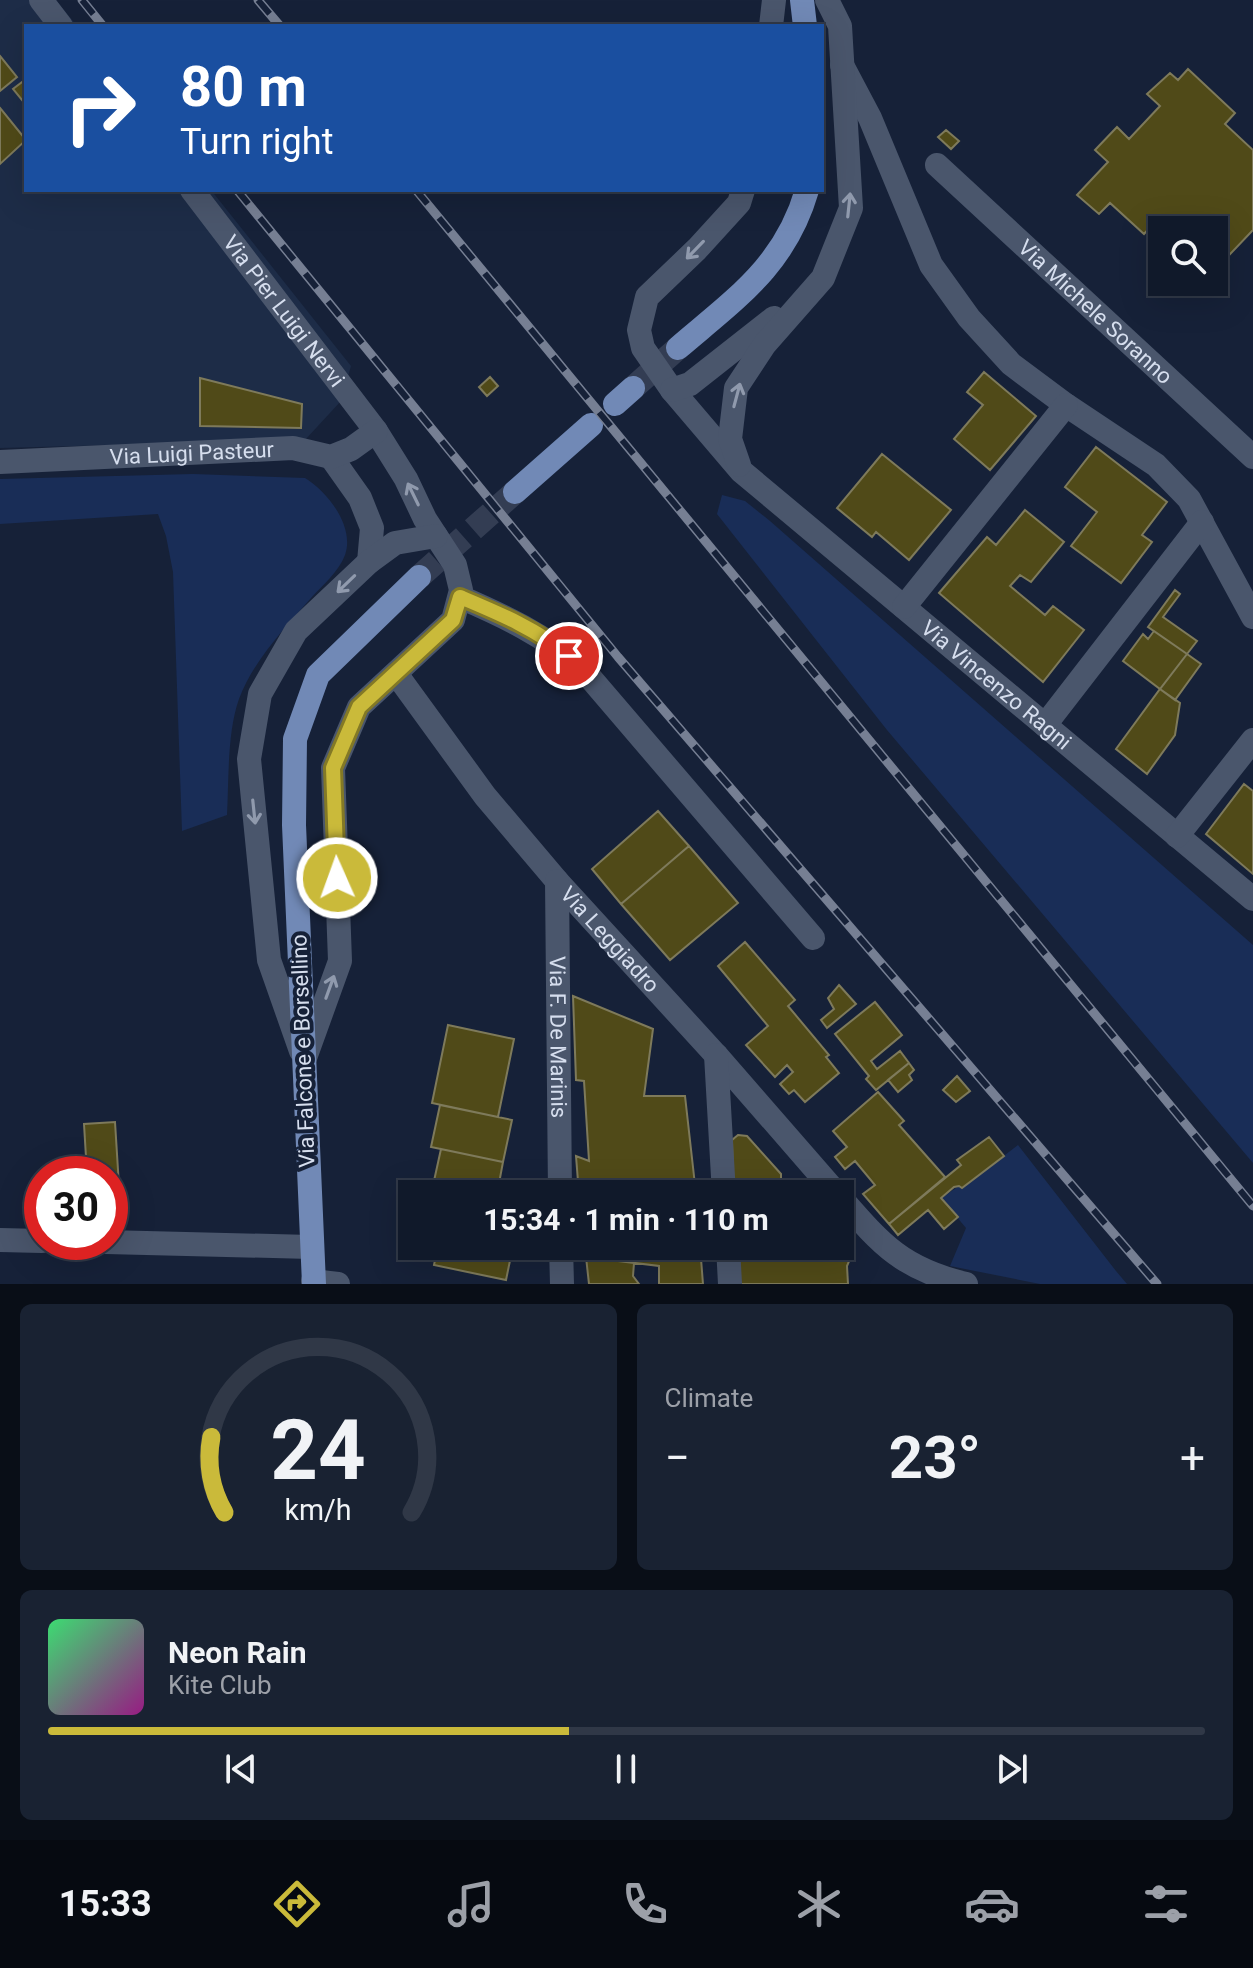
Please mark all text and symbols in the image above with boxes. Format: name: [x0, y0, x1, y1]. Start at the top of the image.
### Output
text: 80 m: [180, 54, 307, 120]
icon: right: [48, 56, 152, 160]
text: Turn right: [180, 121, 333, 163]
one-way arrow: [841, 192, 856, 218]
map controls: [1148, 216, 1228, 296]
button: search: [1148, 216, 1228, 296]
street label: Via Pier Luigi Nervi: [219, 230, 350, 391]
street label: Via Michele Soranno: [1013, 234, 1178, 389]
one-way arrow: [686, 240, 705, 259]
one-way arrow: [730, 383, 745, 409]
street label: Via Luigi Pasteur: [109, 436, 275, 469]
one-way arrow: [405, 482, 420, 506]
one-way arrow: [336, 574, 356, 593]
street label: Via Vincenzo Ragni: [916, 615, 1077, 754]
pin: [535, 622, 603, 690]
icon: arrive: [547, 634, 591, 678]
one-way arrow: [247, 798, 262, 825]
position arrow: [295, 836, 379, 920]
street label: Via Leggiadro: [556, 881, 665, 997]
street label: Via Falcone e Borsellino: [286, 934, 320, 1168]
street label: Via F. De Marinis: [545, 956, 572, 1118]
one-way arrow: [324, 975, 339, 1000]
speed limit sign: 30: [24, 1156, 128, 1260]
text: 15:34 · 1 min · 110 m: [483, 1202, 769, 1237]
text: Climate: [665, 1383, 753, 1413]
text: 24: [271, 1402, 366, 1499]
text: 23°: [889, 1422, 981, 1493]
text: −: [665, 1432, 690, 1484]
text: +: [1180, 1432, 1205, 1484]
text: km/h: [285, 1493, 352, 1527]
text: Neon Rain: [168, 1635, 307, 1670]
text: Kite Club: [168, 1670, 272, 1700]
icon: previous: [219, 1747, 263, 1791]
icon: pause: [604, 1747, 648, 1791]
icon: next: [990, 1747, 1034, 1791]
icon: directions: [269, 1876, 325, 1932]
icon: music: [443, 1876, 499, 1932]
icon: phone: [617, 1876, 673, 1932]
icon: climate: [791, 1876, 847, 1932]
icon: car: [964, 1876, 1020, 1932]
icon: filters: [1138, 1876, 1194, 1932]
text: 15:33: [59, 1883, 152, 1925]

